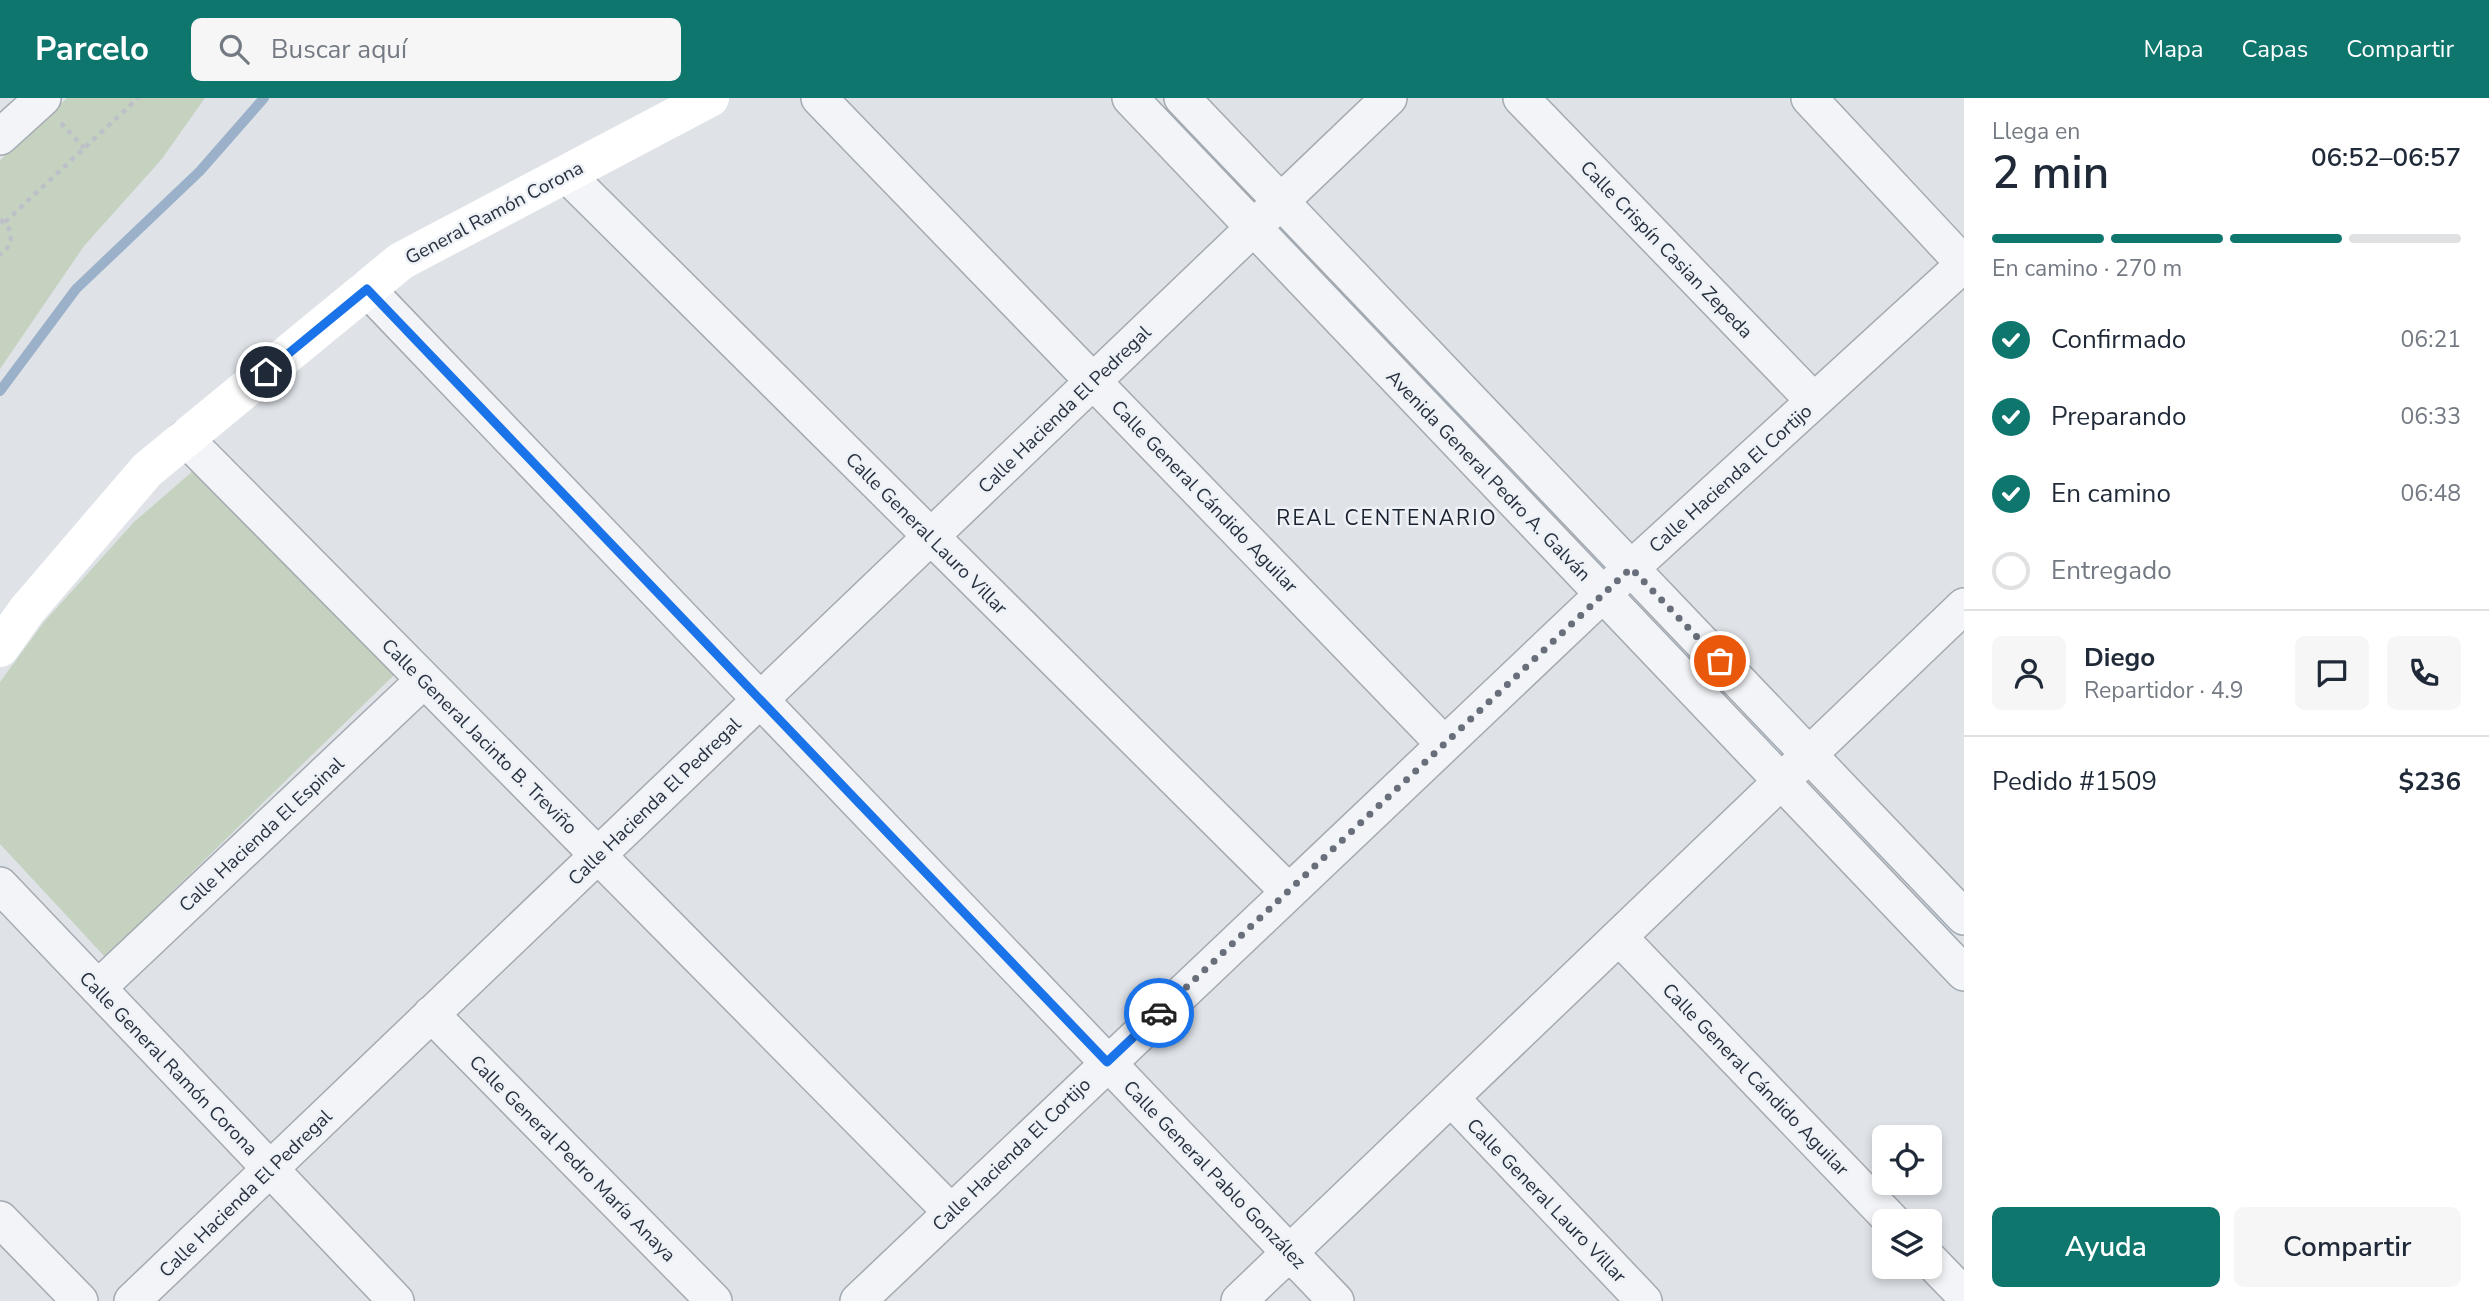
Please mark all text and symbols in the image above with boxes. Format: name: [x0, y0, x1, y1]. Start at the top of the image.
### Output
search box: [191, 18, 681, 81]
text: Parcelo: [35, 27, 149, 72]
icon: search: [215, 30, 253, 68]
text: Buscar aquí: [271, 32, 407, 67]
text: Mapa: [2144, 33, 2204, 65]
text: Capas: [2242, 33, 2308, 65]
text: Compartir: [2346, 33, 2454, 65]
text: Llega en: [1992, 116, 2080, 147]
text: 06:52–06:57: [2311, 140, 2461, 175]
text: 2 min: [1992, 141, 2109, 204]
street label: General Ramón Corona: [401, 155, 588, 271]
street label: Calle Crispín Casian Zepeda: [1574, 155, 1758, 344]
text: En camino · 270 m: [1992, 253, 2182, 284]
street label: Calle Hacienda El Pedregal: [972, 320, 1157, 499]
icon: check: [1992, 321, 2030, 359]
text: Confirmado: [2051, 322, 2186, 357]
text: 06:21: [2401, 324, 2461, 355]
pin: [236, 342, 296, 402]
icon: home: [247, 353, 285, 391]
street label: Avenida General Pedro A. Galván: [1380, 364, 1596, 587]
street label: Calle General Cándido Aguilar: [1105, 395, 1304, 599]
street label: Calle Hacienda El Cortijo: [1644, 398, 1818, 559]
icon: check: [1992, 398, 2030, 436]
text: Preparando: [2051, 399, 2186, 434]
text: 06:33: [2401, 401, 2461, 432]
street label: Calle General Lauro Villar: [839, 447, 1013, 621]
icon: check: [1992, 475, 2030, 513]
text: En camino: [2051, 476, 2171, 511]
text: 06:48: [2401, 478, 2461, 509]
district label: REAL CENTENARIO: [1276, 504, 1498, 532]
text: Entregado: [2051, 553, 2172, 588]
pin: [1690, 631, 1750, 691]
street label: Calle General Jacinto B. Treviño: [376, 633, 583, 840]
button: person: [1992, 636, 2066, 710]
button: chat: [2295, 636, 2369, 710]
button: phone: [2387, 636, 2461, 710]
text: Diego: [2084, 640, 2155, 675]
icon: bag: [1701, 642, 1739, 680]
text: Repartidor · 4.9: [2084, 675, 2244, 706]
street label: Calle Hacienda El Pedregal: [562, 712, 747, 891]
street label: Calle Hacienda El Espinal: [173, 751, 350, 918]
text: Pedido #1509: [1992, 764, 2157, 799]
text: $236: [2399, 764, 2461, 799]
street label: Calle General Ramón Corona: [73, 966, 263, 1162]
courier: [1124, 978, 1194, 1048]
street label: Calle General Cándido Aguilar: [1656, 978, 1855, 1182]
icon: car: [1140, 994, 1178, 1032]
street label: Calle General Pedro María Anaya: [463, 1050, 681, 1268]
street label: Calle Hacienda El Cortijo: [927, 1072, 1097, 1237]
street label: Calle General Pablo González: [1117, 1075, 1312, 1275]
street label: Calle Hacienda El Pedregal: [153, 1104, 338, 1283]
street label: Calle General Lauro Villar: [1461, 1113, 1632, 1289]
map controls: [1872, 1125, 1942, 1279]
button: locate: [1872, 1125, 1942, 1195]
button: Ayuda: [1992, 1207, 2220, 1287]
button: Compartir: [2234, 1207, 2461, 1287]
button: layers: [1872, 1209, 1942, 1279]

